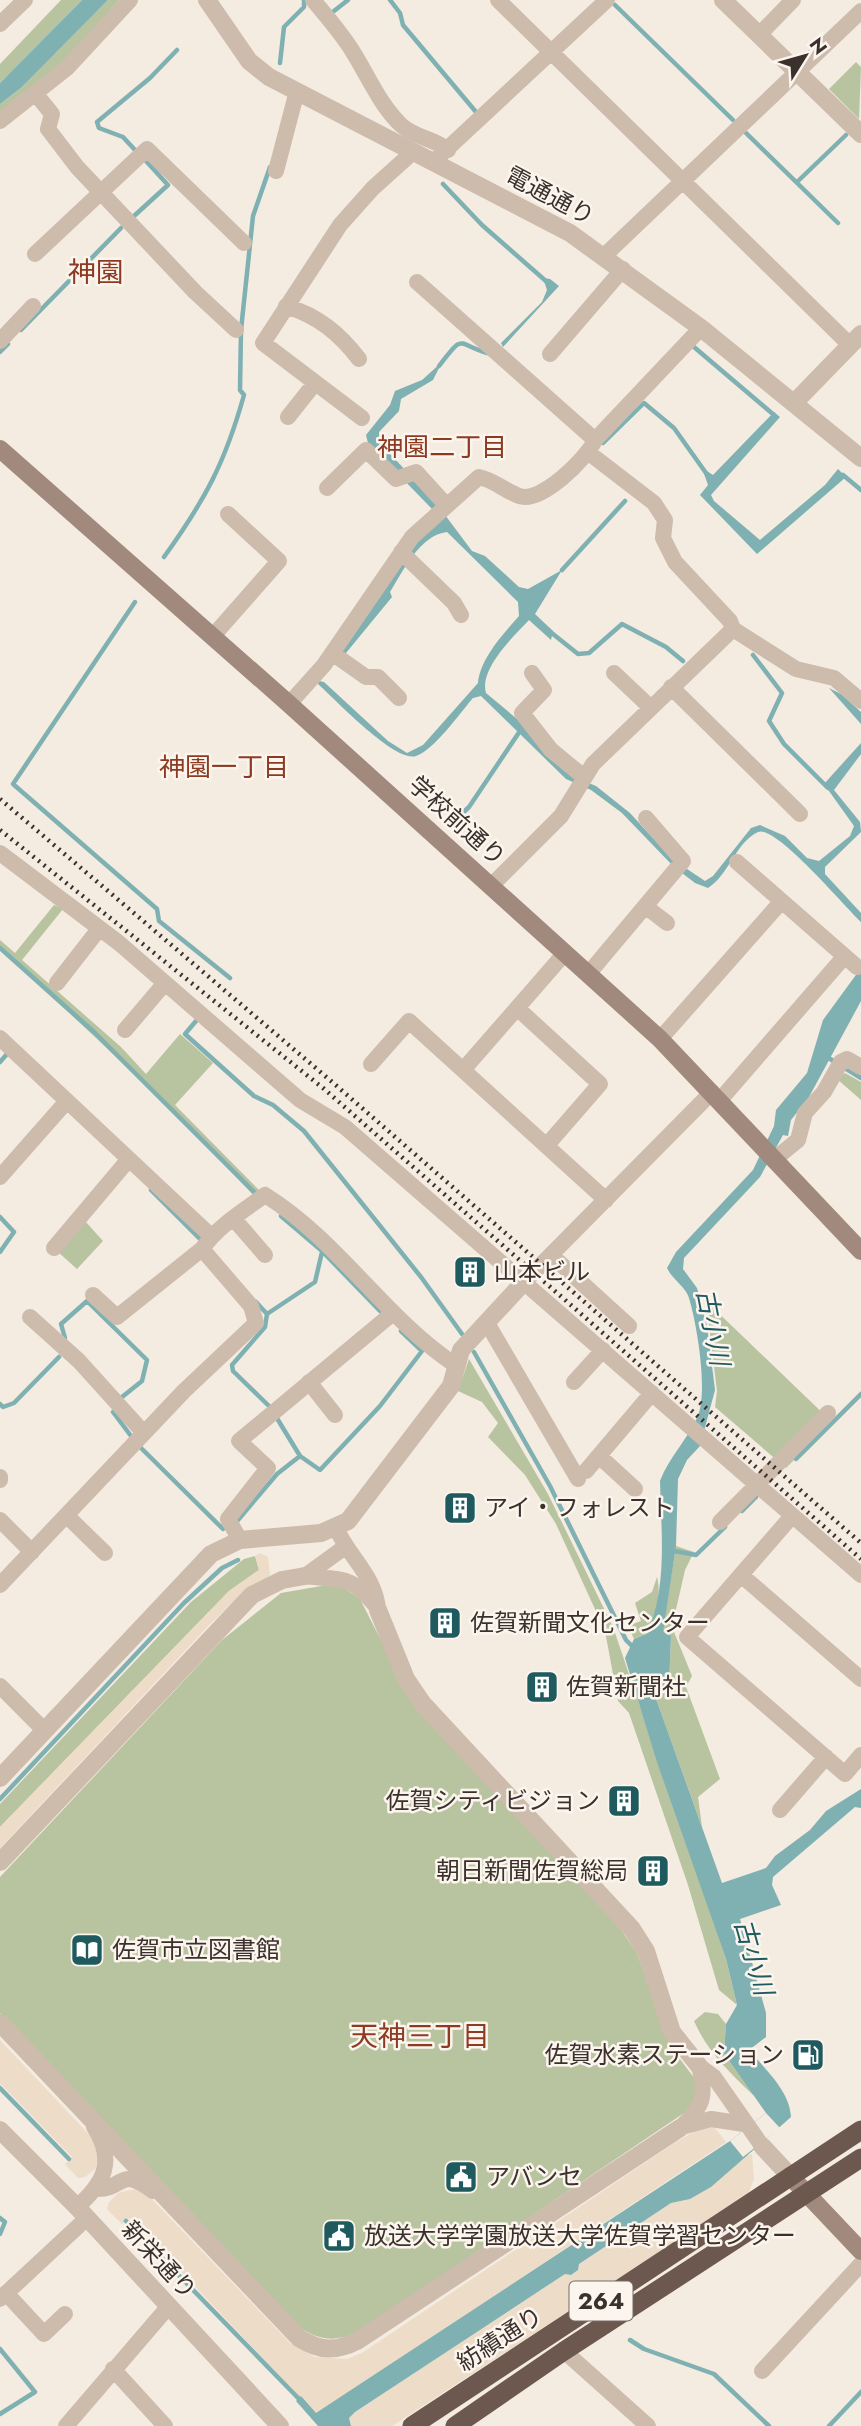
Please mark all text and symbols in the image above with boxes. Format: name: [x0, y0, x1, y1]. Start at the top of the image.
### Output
north arrow: [770, 21, 840, 91]
text: N: [803, 32, 834, 60]
street label: 電通通り: [500, 158, 601, 234]
district label: 神園: [68, 252, 124, 293]
district label: 神園二丁目: [377, 428, 507, 466]
district label: 神園一丁目: [159, 748, 289, 786]
street label: 学校前通り: [401, 767, 514, 874]
building icon: 山本ビル: [451, 1253, 489, 1291]
place label: 山本ビル: [494, 1254, 590, 1289]
water label: 古小川: [687, 1285, 740, 1372]
building icon: アイ・フォレスト: [441, 1489, 479, 1527]
place label: アイ・フォレスト: [484, 1490, 675, 1525]
building icon: 佐賀新聞文化センター: [426, 1604, 464, 1642]
place label: 佐賀新聞文化センター: [470, 1605, 710, 1640]
building icon: 佐賀新聞社: [523, 1668, 561, 1706]
place label: 佐賀新聞社: [566, 1669, 686, 1704]
building icon: 佐賀シティビジョン: [605, 1782, 643, 1820]
place label: 佐賀シティビジョン: [385, 1783, 600, 1818]
building icon: 朝日新聞佐賀総局: [634, 1852, 672, 1890]
place label: 朝日新聞佐賀総局: [436, 1853, 628, 1888]
water label: 古小川: [725, 1914, 784, 2003]
library icon: 佐賀市立図書館: [68, 1931, 106, 1969]
place label: 佐賀市立図書館: [112, 1932, 280, 1967]
district label: 天神三丁目: [350, 2016, 490, 2057]
fuel station icon: 佐賀水素ステーション: [789, 2036, 827, 2074]
place label: 佐賀水素ステーション: [544, 2037, 784, 2072]
public building icon: アバンセ: [442, 2158, 480, 2196]
place label: アバンセ: [486, 2159, 582, 2194]
street label: 新栄通り: [114, 2213, 205, 2307]
public building icon: 放送大学学園放送大学佐賀学習センター: [320, 2217, 358, 2255]
place label: 放送大学学園放送大学佐賀学習センター: [364, 2218, 796, 2253]
road number: 264: [570, 2282, 632, 2320]
street label: 紡績通り: [450, 2298, 550, 2379]

